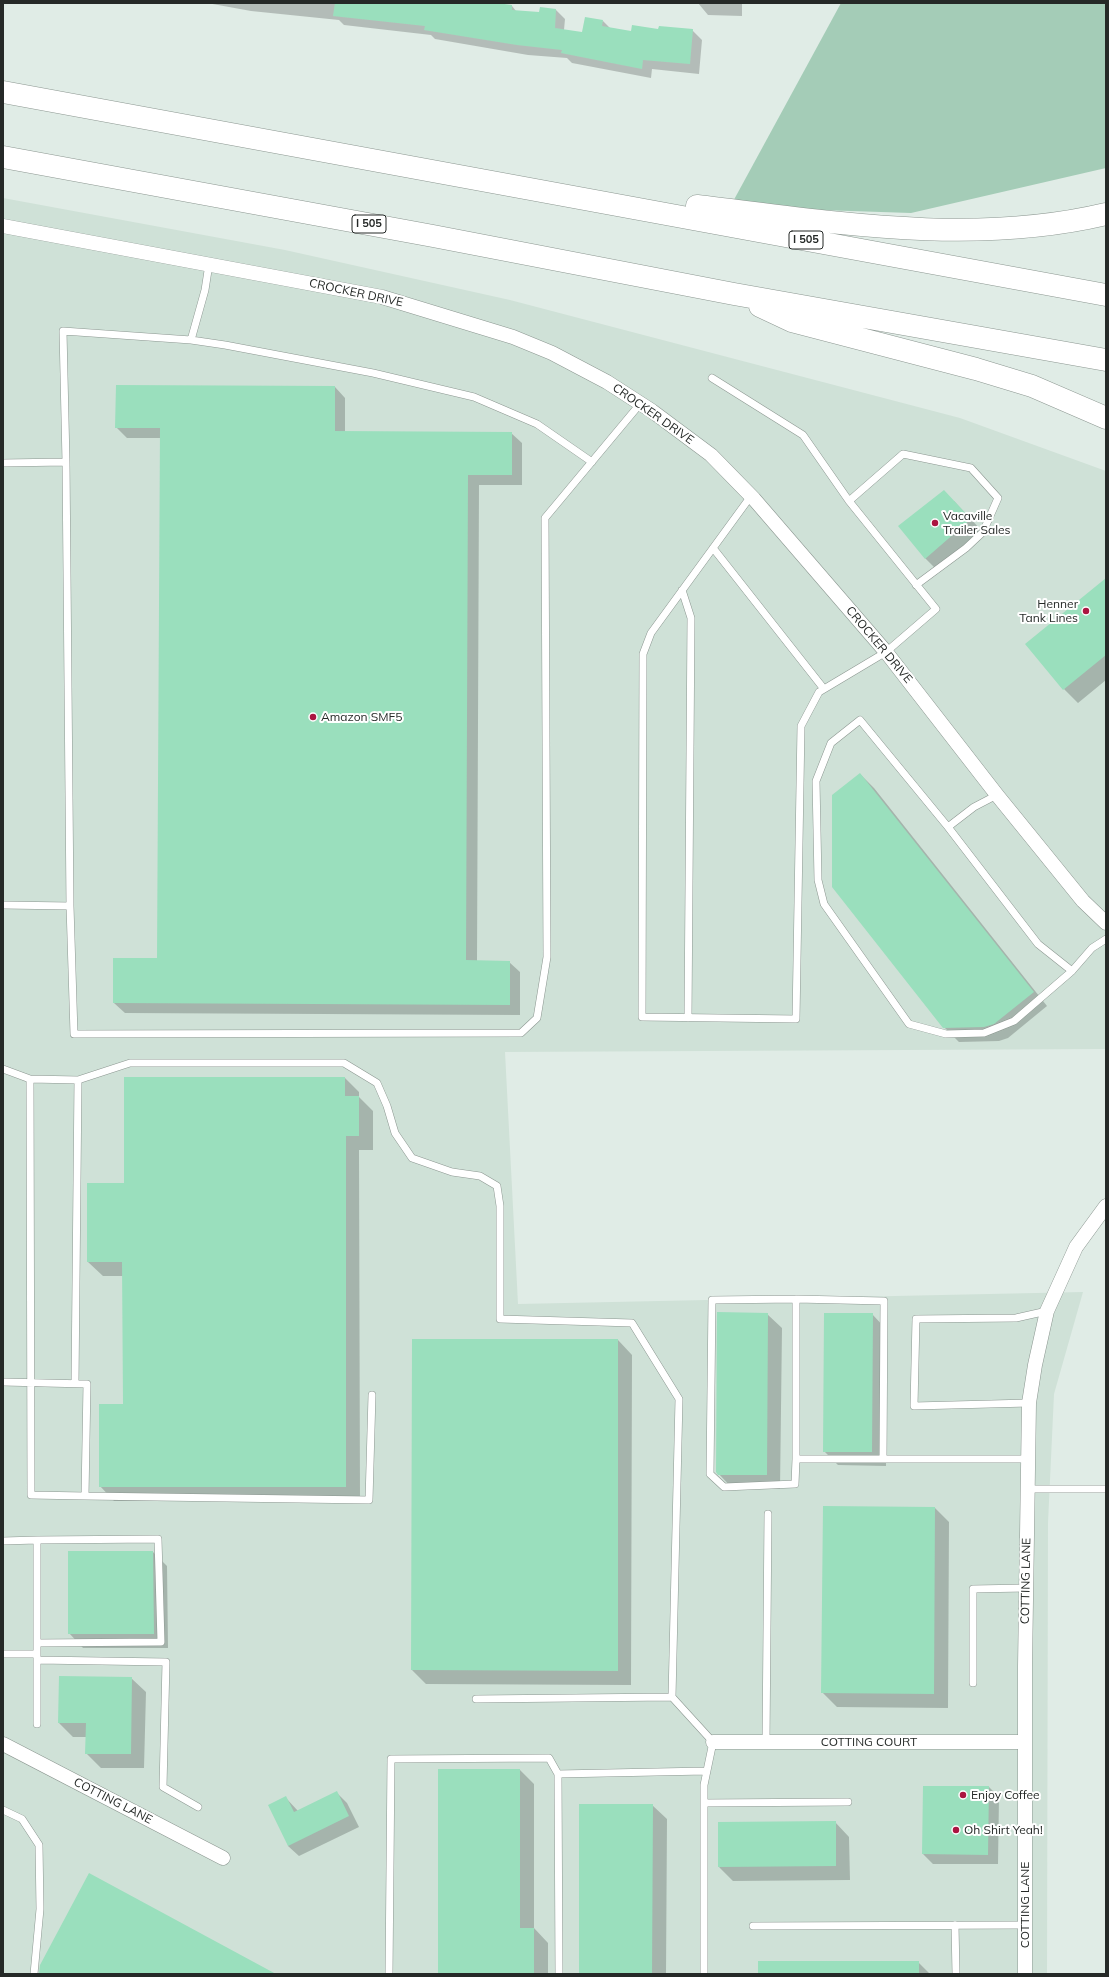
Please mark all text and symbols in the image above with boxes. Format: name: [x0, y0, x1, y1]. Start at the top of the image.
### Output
road number: I 505: [352, 215, 386, 233]
road number: I 505: [789, 231, 823, 249]
street label: CROCKER DRIVE: [308, 276, 404, 310]
street label: CROCKER DRIVE: [610, 381, 696, 447]
place label: Vacaville Trailer Sales: [943, 509, 1011, 537]
marker: Vacaville Trailer Sales: [930, 518, 940, 528]
place label: Henner Tank Lines: [1019, 597, 1078, 625]
street label: CROCKER DRIVE: [843, 604, 915, 686]
marker: Henner Tank Lines: [1081, 606, 1091, 616]
place label: Amazon SMF5: [321, 710, 402, 724]
marker: Amazon SMF5: [308, 712, 318, 722]
street label: COTTING LANE: [1018, 1538, 1034, 1624]
street label: COTTING COURT: [821, 1735, 917, 1749]
street label: COTTING LANE: [71, 1775, 155, 1827]
place label: Enjoy Coffee: [971, 1788, 1040, 1802]
marker: Enjoy Coffee: [958, 1790, 968, 1800]
place label: Oh Shirt Yeah!: [964, 1823, 1043, 1837]
marker: Oh Shirt Yeah!: [951, 1825, 961, 1835]
street label: COTTING LANE: [1018, 1862, 1032, 1948]

